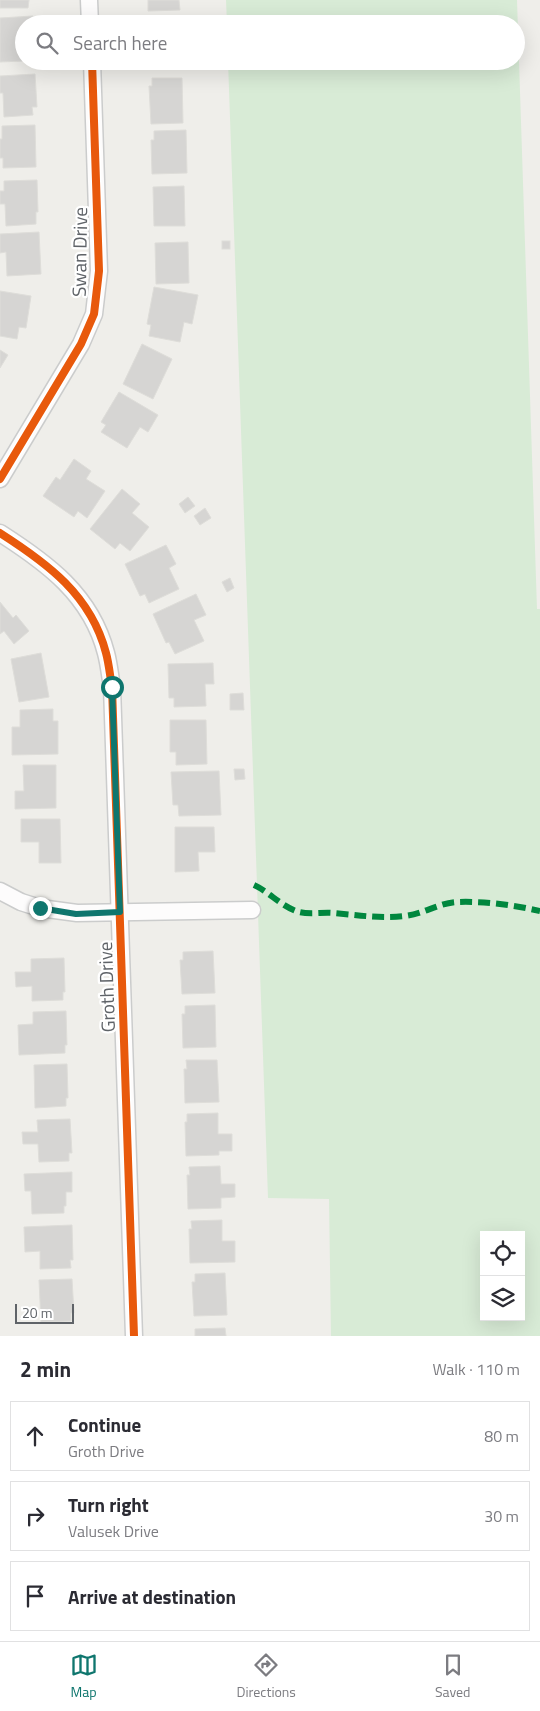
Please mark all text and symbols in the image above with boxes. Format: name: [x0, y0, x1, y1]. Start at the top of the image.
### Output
search box: [15, 15, 525, 70]
text: Search here: [73, 28, 167, 57]
icon: search: [33, 29, 61, 57]
street label: Swan Drive: [64, 207, 94, 297]
route start: [101, 676, 124, 699]
route end: [29, 897, 52, 920]
street label: Groth Drive: [90, 941, 122, 1033]
map controls: [480, 1231, 525, 1321]
button: locate: [480, 1231, 525, 1276]
button: layers: [480, 1276, 525, 1321]
scale bar: [15, 1301, 74, 1324]
text: 20 m: [22, 1302, 52, 1323]
text: 2 min: [20, 1353, 71, 1385]
text: Walk · 110 m: [432, 1357, 520, 1381]
text: Continue: [68, 1410, 141, 1439]
icon: ahead: [21, 1422, 49, 1450]
text: 80 m: [484, 1424, 519, 1448]
text: Groth Drive: [68, 1439, 144, 1463]
text: Turn right: [68, 1490, 149, 1519]
icon: right: [21, 1502, 49, 1530]
text: 30 m: [484, 1504, 519, 1528]
text: Valusek Drive: [68, 1519, 159, 1543]
icon: arrive: [21, 1582, 49, 1610]
text: Arrive at destination: [68, 1582, 236, 1611]
tab: Map: [70, 1651, 98, 1702]
tab: Directions: [237, 1651, 296, 1702]
tab: Saved: [435, 1651, 471, 1702]

